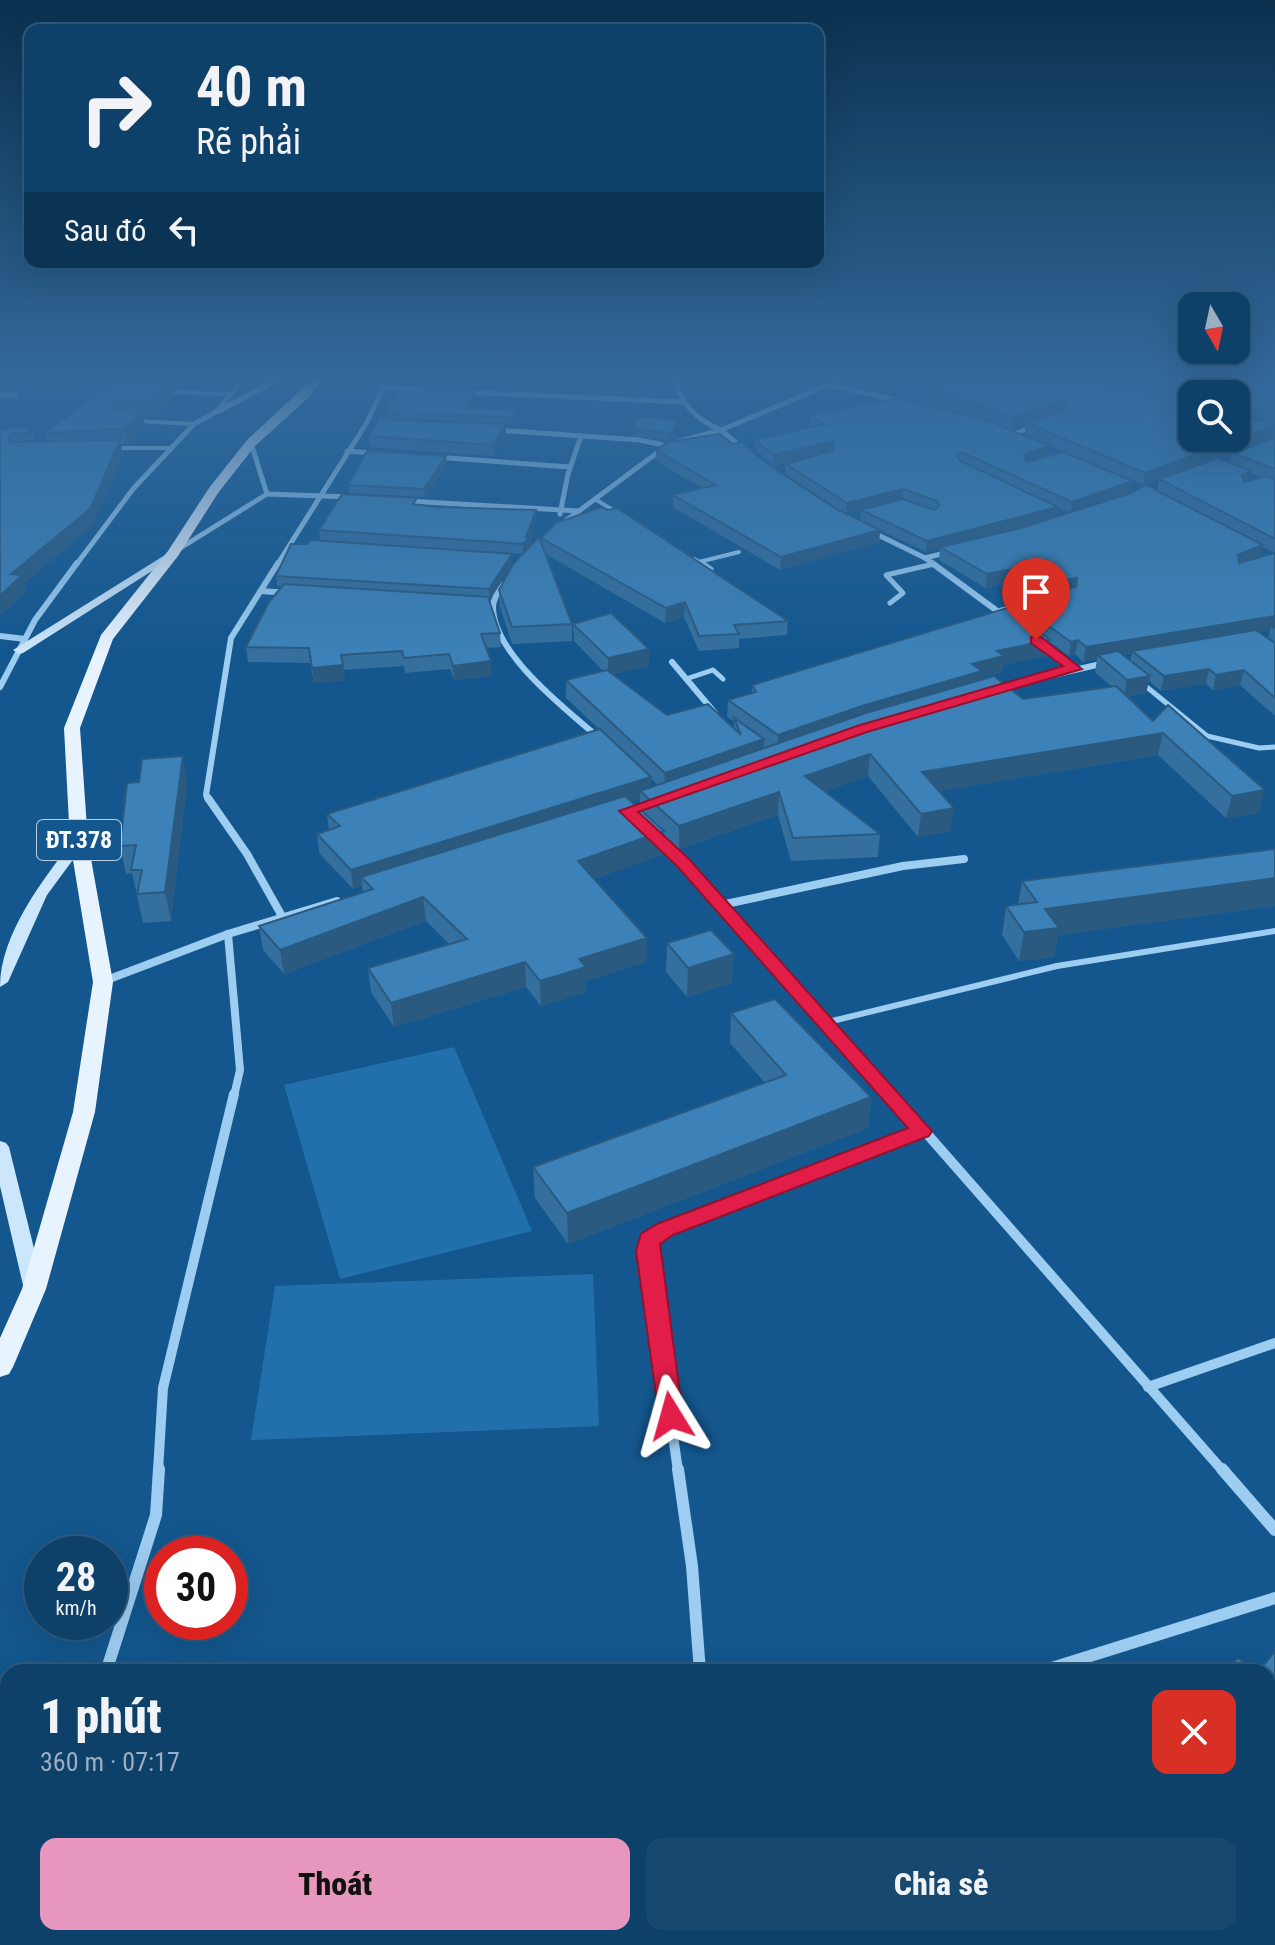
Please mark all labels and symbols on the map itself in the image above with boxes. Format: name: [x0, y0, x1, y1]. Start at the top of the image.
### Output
north arrow: [1178, 292, 1250, 364]
pin: [1002, 558, 1070, 640]
road number: ĐT.378: [37, 820, 121, 860]
position arrow: [629, 1374, 713, 1458]
speed limit sign: 30: [144, 1536, 248, 1640]

